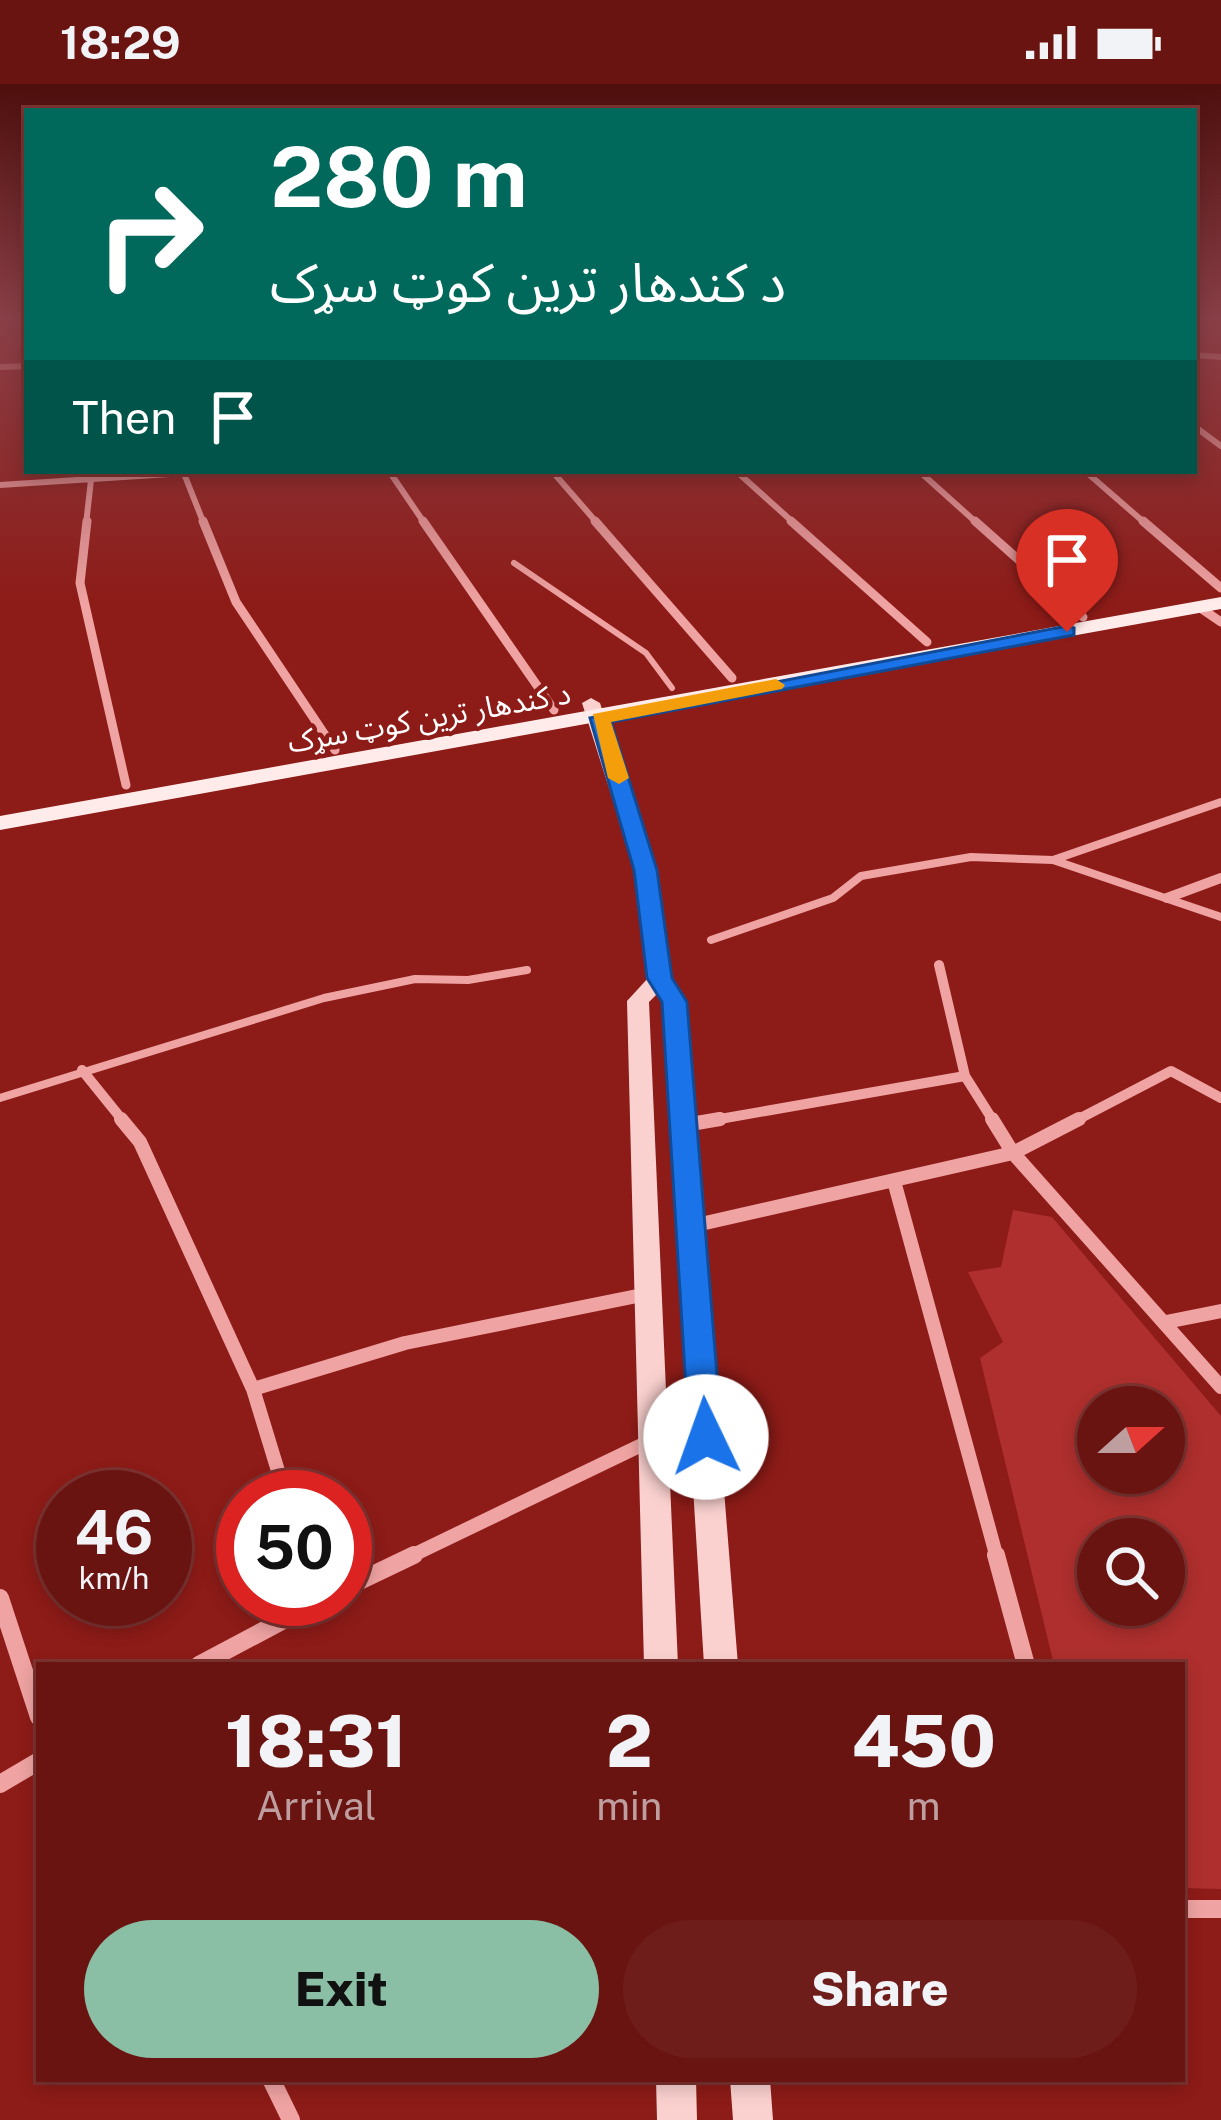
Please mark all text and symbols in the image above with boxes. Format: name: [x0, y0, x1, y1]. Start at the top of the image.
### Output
text: 18:29: [60, 16, 181, 69]
text: 280 m: [270, 127, 528, 226]
icon: right: [72, 156, 228, 312]
text: د کندهار ترين کوټ سړک: [270, 251, 786, 314]
icon: arrive: [200, 384, 266, 450]
text: Then: [72, 391, 176, 444]
pin: [1016, 509, 1118, 632]
icon: arrive: [1034, 527, 1100, 593]
street label: د کندهار ترين کوټ سړک: [285, 674, 573, 760]
position arrow: [643, 1374, 769, 1500]
north arrow: [1077, 1386, 1185, 1494]
map controls: [1077, 1386, 1185, 1626]
speed limit sign: 50: [216, 1470, 372, 1626]
text: 46: [75, 1497, 154, 1568]
button: search: [1077, 1518, 1185, 1626]
text: km/h: [79, 1560, 149, 1596]
text: 18:31: [225, 1699, 407, 1783]
text: 2: [606, 1699, 653, 1783]
text: 450: [851, 1699, 996, 1783]
text: Arrival: [256, 1783, 376, 1829]
text: min: [596, 1783, 662, 1829]
text: m: [907, 1783, 941, 1829]
button: Exit: [84, 1920, 599, 2058]
button: Share: [623, 1920, 1137, 2058]

